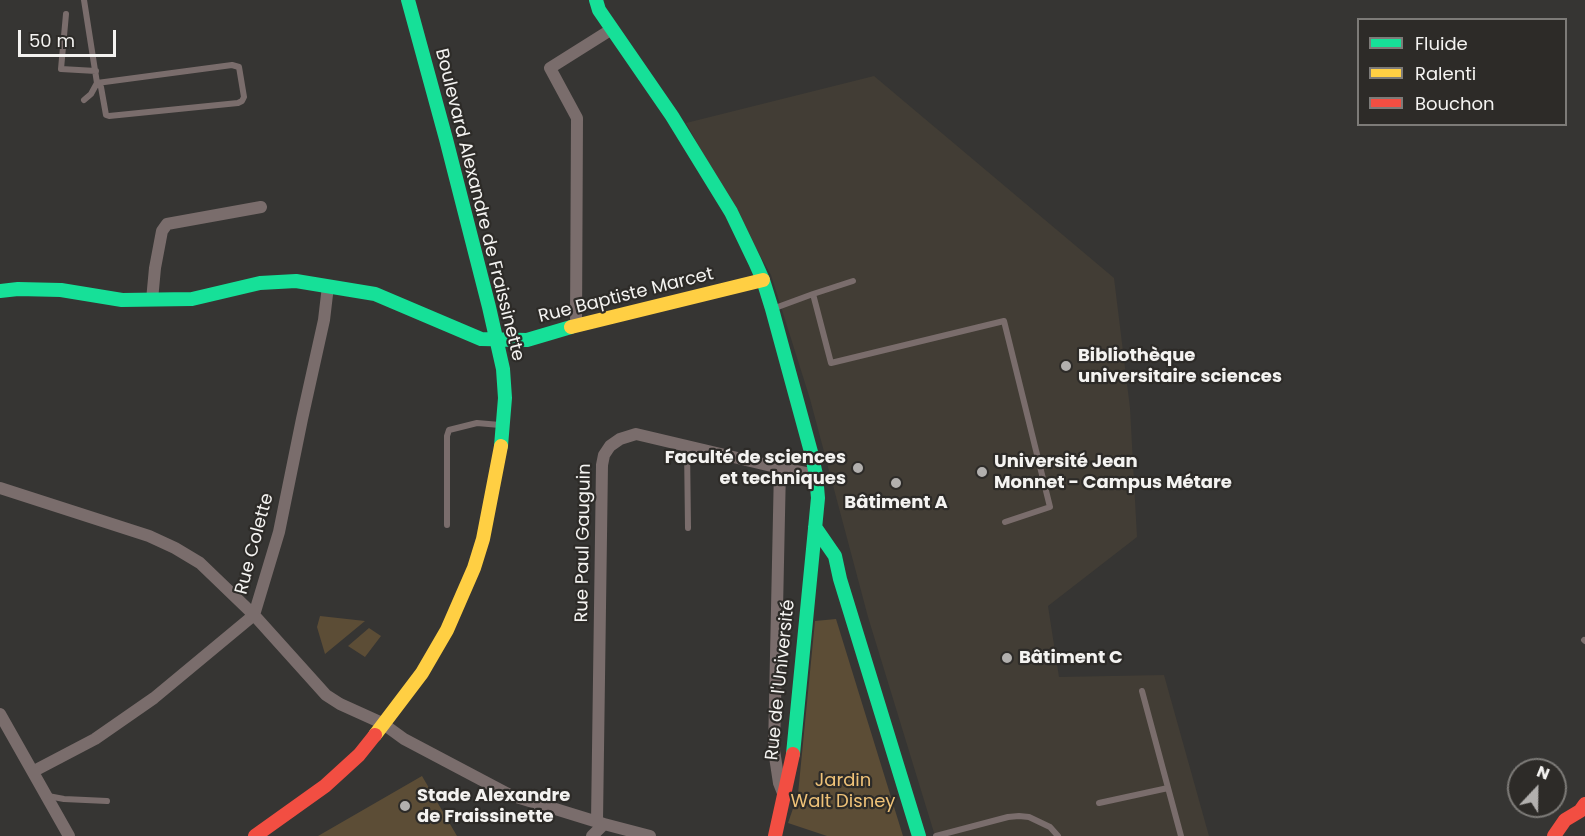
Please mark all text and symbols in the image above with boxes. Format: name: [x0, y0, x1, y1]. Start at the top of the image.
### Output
scale bar: [21, 18, 118, 56]
legend: [1357, 18, 1567, 126]
text: 50 m: [29, 28, 75, 53]
text: Fluide: [1415, 31, 1468, 56]
street label: Boulevard Alexandre de Fraissinette: [430, 47, 528, 363]
text: Ralenti: [1415, 61, 1476, 86]
text: Bouchon: [1415, 91, 1495, 116]
street label: Rue Baptiste Marcet: [536, 264, 716, 328]
place label: Bibliothèque universitaire sciences: [1078, 345, 1282, 388]
marker: Bibliothèque universitaire sciences: [1059, 359, 1073, 373]
place label: Faculté de sciences et techniques: [665, 447, 846, 490]
place label: Université Jean Monnet - Campus Métare: [994, 451, 1232, 494]
marker: Faculté de sciences et techniques: [851, 461, 865, 475]
street label: Rue Paul Gauguin: [572, 463, 596, 623]
marker: Université Jean Monnet - Campus Métare: [975, 465, 989, 479]
marker: Bâtiment A: [889, 476, 903, 490]
street label: Rue Colette: [231, 491, 279, 597]
place label: Bâtiment A: [844, 492, 948, 514]
street label: Rue de l'Université: [762, 599, 800, 761]
place label: Bâtiment C: [1019, 647, 1123, 669]
marker: Bâtiment C: [1000, 651, 1014, 665]
north arrow: [1507, 758, 1567, 818]
text: N: [1533, 760, 1553, 786]
park label: Jardin Walt Disney: [791, 770, 895, 812]
place label: Stade Alexandre de Fraissinette: [417, 785, 570, 828]
marker: Stade Alexandre de Fraissinette: [398, 799, 412, 813]

